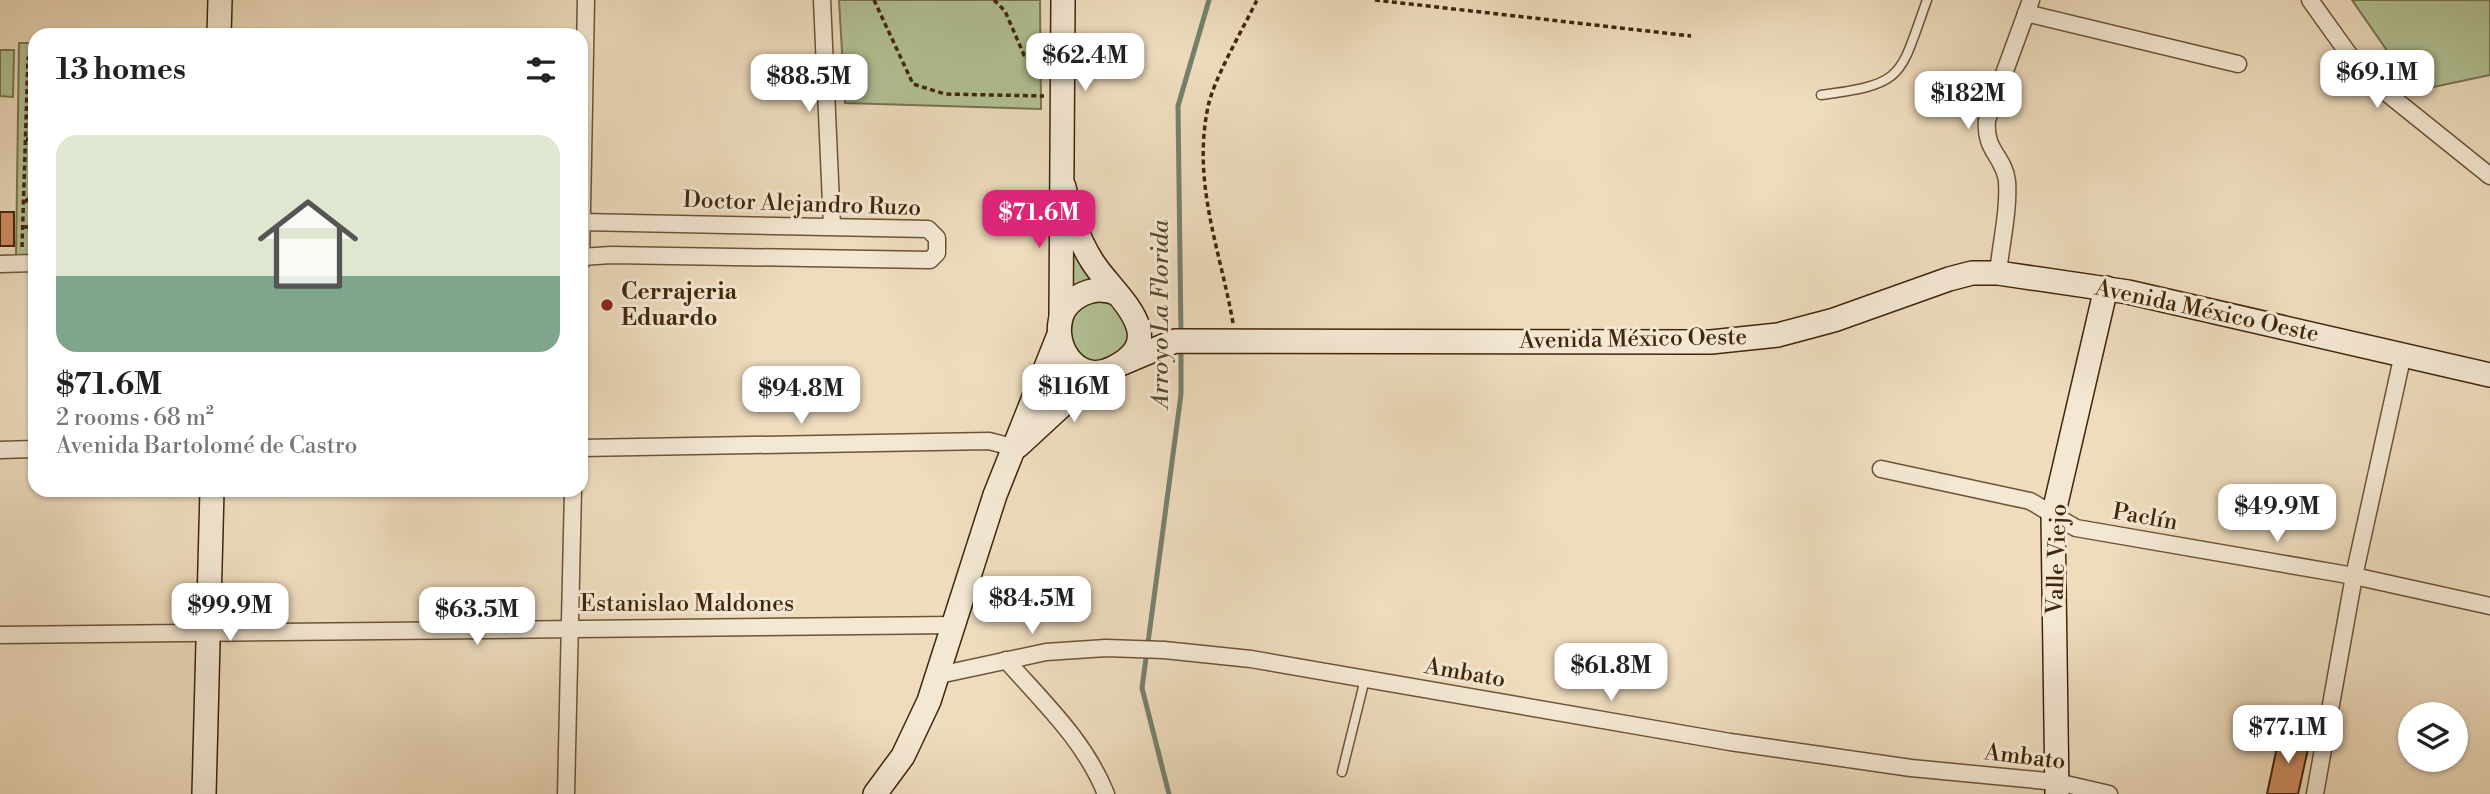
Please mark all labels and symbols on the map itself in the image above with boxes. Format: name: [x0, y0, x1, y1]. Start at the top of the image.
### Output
pin: $62.4M: [1028, 34, 1142, 93]
pin: $69.1M: [2320, 50, 2434, 110]
pin: $88.5M: [752, 54, 866, 114]
pin: $182M: [1919, 72, 2017, 131]
street label: Doctor Alejandro Ruzo: [682, 186, 922, 222]
pin: $71.6M: [982, 190, 1096, 250]
water label: Arroyo La Florida: [1146, 219, 1176, 411]
street label: Avenida México Oeste: [2092, 273, 2321, 348]
place label: Cerrajeria Eduardo: [621, 278, 738, 332]
marker: Cerrajeria Eduardo: [599, 297, 615, 313]
street label: Avenida México Oeste: [1518, 323, 1747, 355]
pin: $116M: [1025, 364, 1123, 424]
pin: $94.8M: [744, 366, 858, 426]
pin: $49.9M: [2220, 484, 2334, 544]
street label: Paclín: [2110, 498, 2180, 537]
street label: Valle Viejo: [2041, 503, 2073, 616]
pin: $84.5M: [975, 576, 1089, 636]
pin: $99.9M: [173, 584, 287, 643]
pin: $63.5M: [420, 588, 534, 647]
street label: Estanislao Maldones: [580, 590, 794, 618]
pin: $61.8M: [1554, 644, 1668, 703]
street label: Ambato: [1421, 652, 1508, 694]
pin: $77.1M: [2231, 706, 2345, 765]
street label: Ambato: [1982, 738, 2067, 776]

